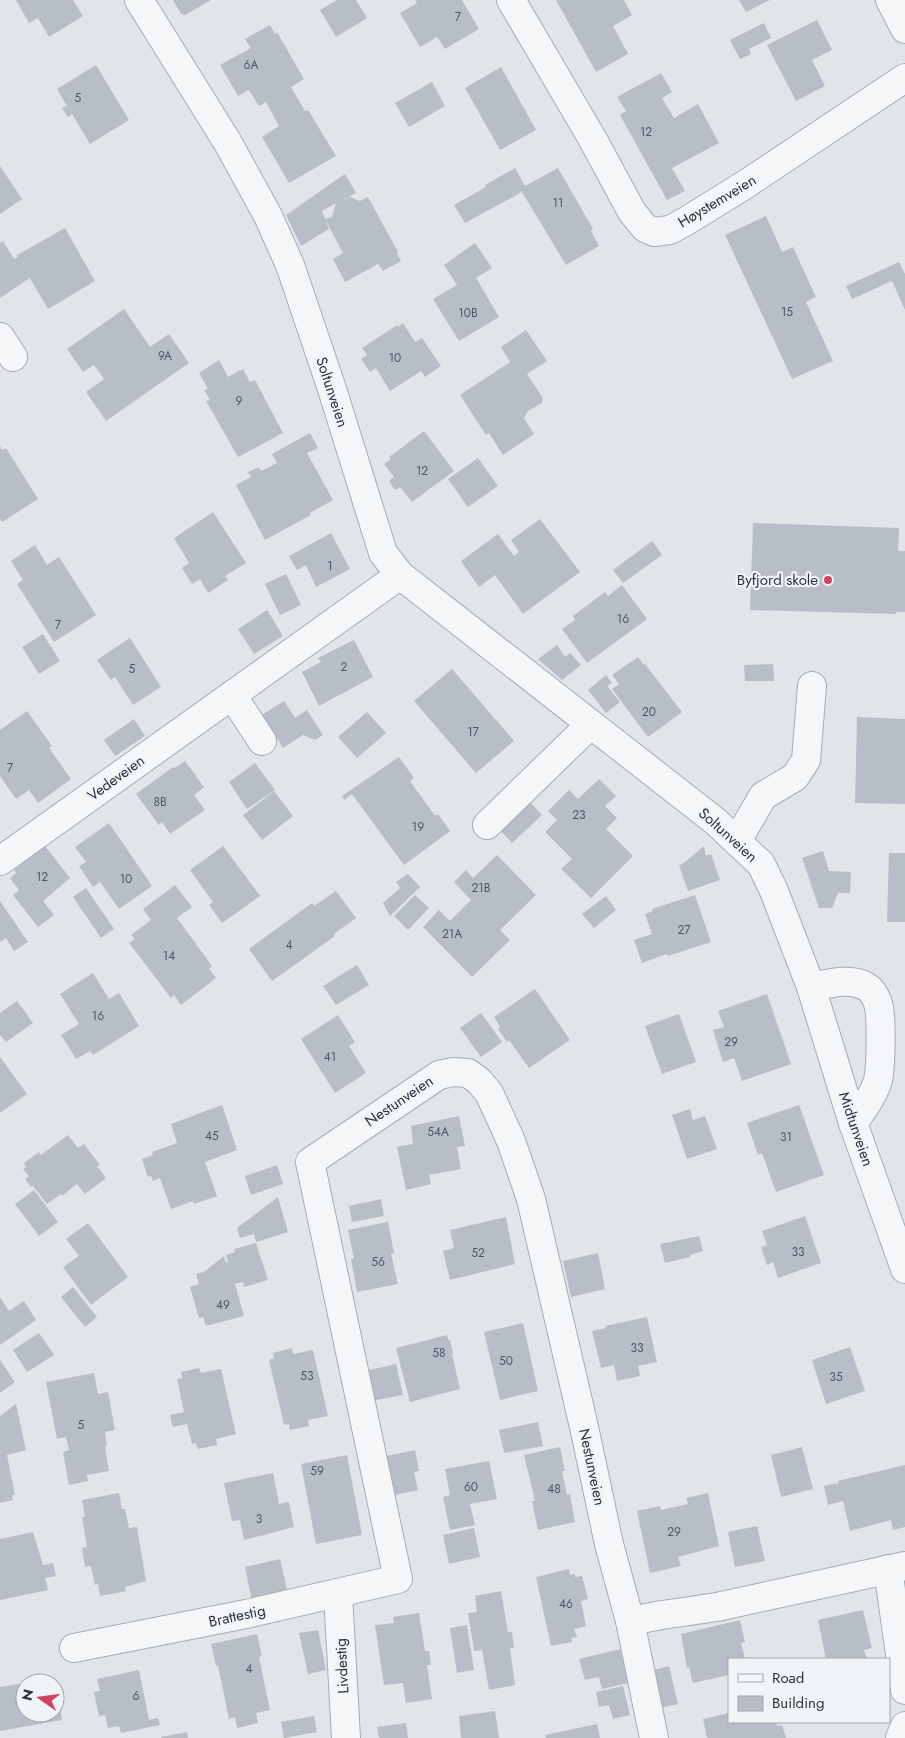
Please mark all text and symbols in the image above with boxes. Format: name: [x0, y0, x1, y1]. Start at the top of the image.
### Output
house number: 7: [455, 8, 462, 26]
house number: 6A: [244, 56, 258, 74]
house number: 5: [75, 89, 82, 107]
house number: 12: [640, 123, 652, 141]
street label: Høystemveien: [674, 169, 760, 233]
house number: 11: [553, 194, 563, 212]
house number: 15: [781, 303, 793, 321]
house number: 10B: [458, 304, 478, 322]
house number: 9A: [158, 347, 172, 365]
house number: 10: [389, 349, 401, 367]
street label: Soltunveien: [310, 354, 354, 430]
house number: 9: [236, 392, 243, 410]
house number: 12: [416, 462, 428, 480]
house number: 1: [327, 557, 333, 575]
place label: Byfjord skole: [737, 569, 818, 591]
marker: Byfjord skole: [822, 574, 834, 586]
house number: 16: [617, 610, 629, 628]
house number: 7: [55, 616, 62, 634]
house number: 2: [341, 658, 348, 676]
house number: 5: [129, 660, 136, 678]
house number: 20: [642, 703, 656, 721]
house number: 17: [467, 723, 480, 741]
street label: Vedeveien: [83, 750, 149, 806]
house number: 7: [7, 759, 14, 777]
house number: 8B: [153, 793, 167, 811]
street label: Soltunveien: [694, 802, 762, 868]
house number: 23: [572, 806, 586, 824]
house number: 19: [412, 818, 424, 836]
house number: 12: [36, 868, 48, 886]
house number: 10: [120, 870, 132, 888]
house number: 21B: [472, 879, 491, 897]
house number: 27: [677, 921, 691, 939]
house number: 21A: [442, 925, 462, 943]
house number: 4: [286, 936, 293, 954]
house number: 14: [163, 947, 175, 965]
house number: 16: [92, 1007, 104, 1025]
house number: 29: [724, 1033, 738, 1051]
house number: 41: [324, 1048, 336, 1066]
street label: Nestunveien: [360, 1070, 438, 1132]
street label: Midtunveien: [833, 1089, 879, 1169]
house number: 54A: [427, 1123, 449, 1141]
house number: 45: [205, 1127, 219, 1145]
house number: 31: [780, 1128, 792, 1146]
house number: 33: [791, 1243, 805, 1261]
house number: 52: [471, 1244, 485, 1262]
house number: 56: [371, 1253, 385, 1271]
house number: 49: [216, 1296, 230, 1314]
house number: 33: [630, 1339, 644, 1357]
house number: 58: [432, 1344, 446, 1362]
house number: 50: [499, 1352, 513, 1370]
house number: 53: [300, 1367, 314, 1385]
house number: 35: [829, 1368, 843, 1386]
house number: 5: [78, 1416, 85, 1434]
street label: Nestunveien: [573, 1426, 611, 1508]
house number: 59: [310, 1462, 324, 1480]
house number: 60: [464, 1478, 478, 1496]
house number: 48: [547, 1480, 561, 1498]
house number: 3: [256, 1510, 263, 1528]
house number: 29: [667, 1523, 681, 1541]
house number: 46: [559, 1595, 573, 1613]
street label: Brattestig: [206, 1599, 268, 1633]
street label: Livdestig: [330, 1638, 354, 1694]
legend: [728, 1658, 890, 1723]
house number: 4: [246, 1660, 253, 1678]
text: Road: [772, 1667, 804, 1689]
north arrow: [15, 1673, 65, 1723]
text: N: [16, 1687, 38, 1703]
house number: 6: [133, 1687, 140, 1705]
text: Building: [772, 1692, 824, 1714]

